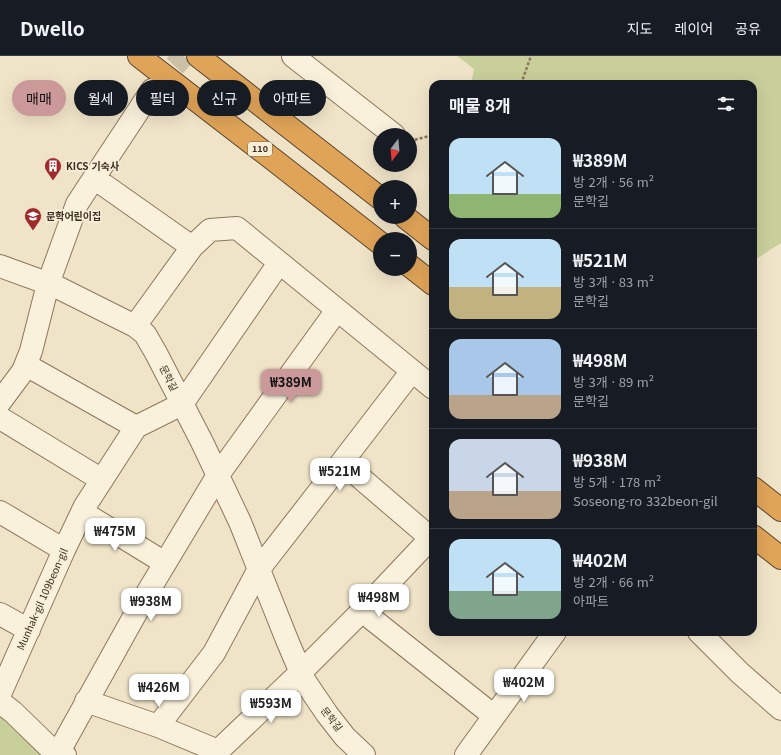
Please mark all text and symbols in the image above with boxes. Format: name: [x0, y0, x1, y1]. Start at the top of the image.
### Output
text: Dwello: [20, 14, 85, 41]
text: 지도: [627, 18, 653, 38]
text: 레이어: [675, 18, 713, 38]
text: 공유: [735, 18, 761, 38]
chip: 매매: [12, 80, 66, 116]
chip: 월세: [74, 80, 128, 116]
chip: 필터: [136, 80, 189, 116]
chip: 신규: [197, 80, 251, 116]
chip: 아파트: [259, 80, 326, 116]
text: 매물 8개: [449, 92, 511, 117]
icon: filters: [715, 93, 737, 115]
north arrow: [373, 128, 417, 172]
map controls: [373, 128, 417, 276]
road number: 110: [248, 142, 272, 156]
text: ₩389M: [573, 147, 628, 172]
icon: home: [481, 154, 529, 202]
building icon: KICS 기숙사: [43, 156, 63, 181]
place label: KICS 기숙사: [66, 158, 120, 173]
text: 방 2개 · 56 m²: [573, 172, 654, 191]
button: +: [373, 180, 417, 224]
text: 문학길: [573, 191, 609, 210]
school or university icon: 문학어린이집: [23, 206, 43, 231]
place label: 문학어린이집: [46, 208, 101, 223]
button: −: [373, 232, 417, 276]
text: ₩521M: [573, 247, 628, 272]
icon: home: [481, 255, 529, 303]
text: 방 3개 · 83 m²: [573, 272, 654, 291]
text: 문학길: [573, 291, 609, 310]
text: ₩498M: [573, 347, 628, 372]
icon: home: [481, 355, 529, 403]
street label: 문학길: [156, 362, 182, 393]
pin: ₩389M: [263, 369, 319, 403]
text: ₩389M: [270, 372, 312, 391]
text: 방 3개 · 89 m²: [573, 372, 654, 391]
text: 문학길: [573, 391, 609, 410]
text: ₩938M: [573, 447, 628, 472]
icon: home: [481, 455, 529, 503]
pin: ₩521M: [312, 458, 368, 492]
text: ₩521M: [319, 461, 361, 480]
text: 방 5개 · 178 m²: [573, 472, 661, 491]
text: Soseong-ro 332beon-gil: [573, 491, 718, 510]
pin: ₩475M: [87, 518, 143, 552]
text: ₩475M: [94, 521, 136, 540]
street label: Munhak-gil 109beon-gil: [12, 545, 71, 652]
text: ₩402M: [573, 547, 628, 572]
icon: home: [481, 555, 529, 603]
text: 방 2개 · 66 m²: [573, 572, 654, 591]
pin: ₩498M: [351, 584, 407, 618]
text: ₩498M: [358, 587, 400, 606]
pin: ₩938M: [123, 588, 179, 622]
text: ₩938M: [130, 591, 172, 610]
text: 아파트: [573, 591, 609, 610]
pin: ₩402M: [496, 669, 552, 703]
text: ₩402M: [503, 672, 545, 691]
pin: ₩426M: [131, 674, 187, 708]
text: ₩426M: [138, 677, 180, 696]
pin: ₩593M: [243, 690, 299, 724]
text: ₩593M: [250, 693, 292, 712]
street label: 문학길: [318, 703, 347, 734]

